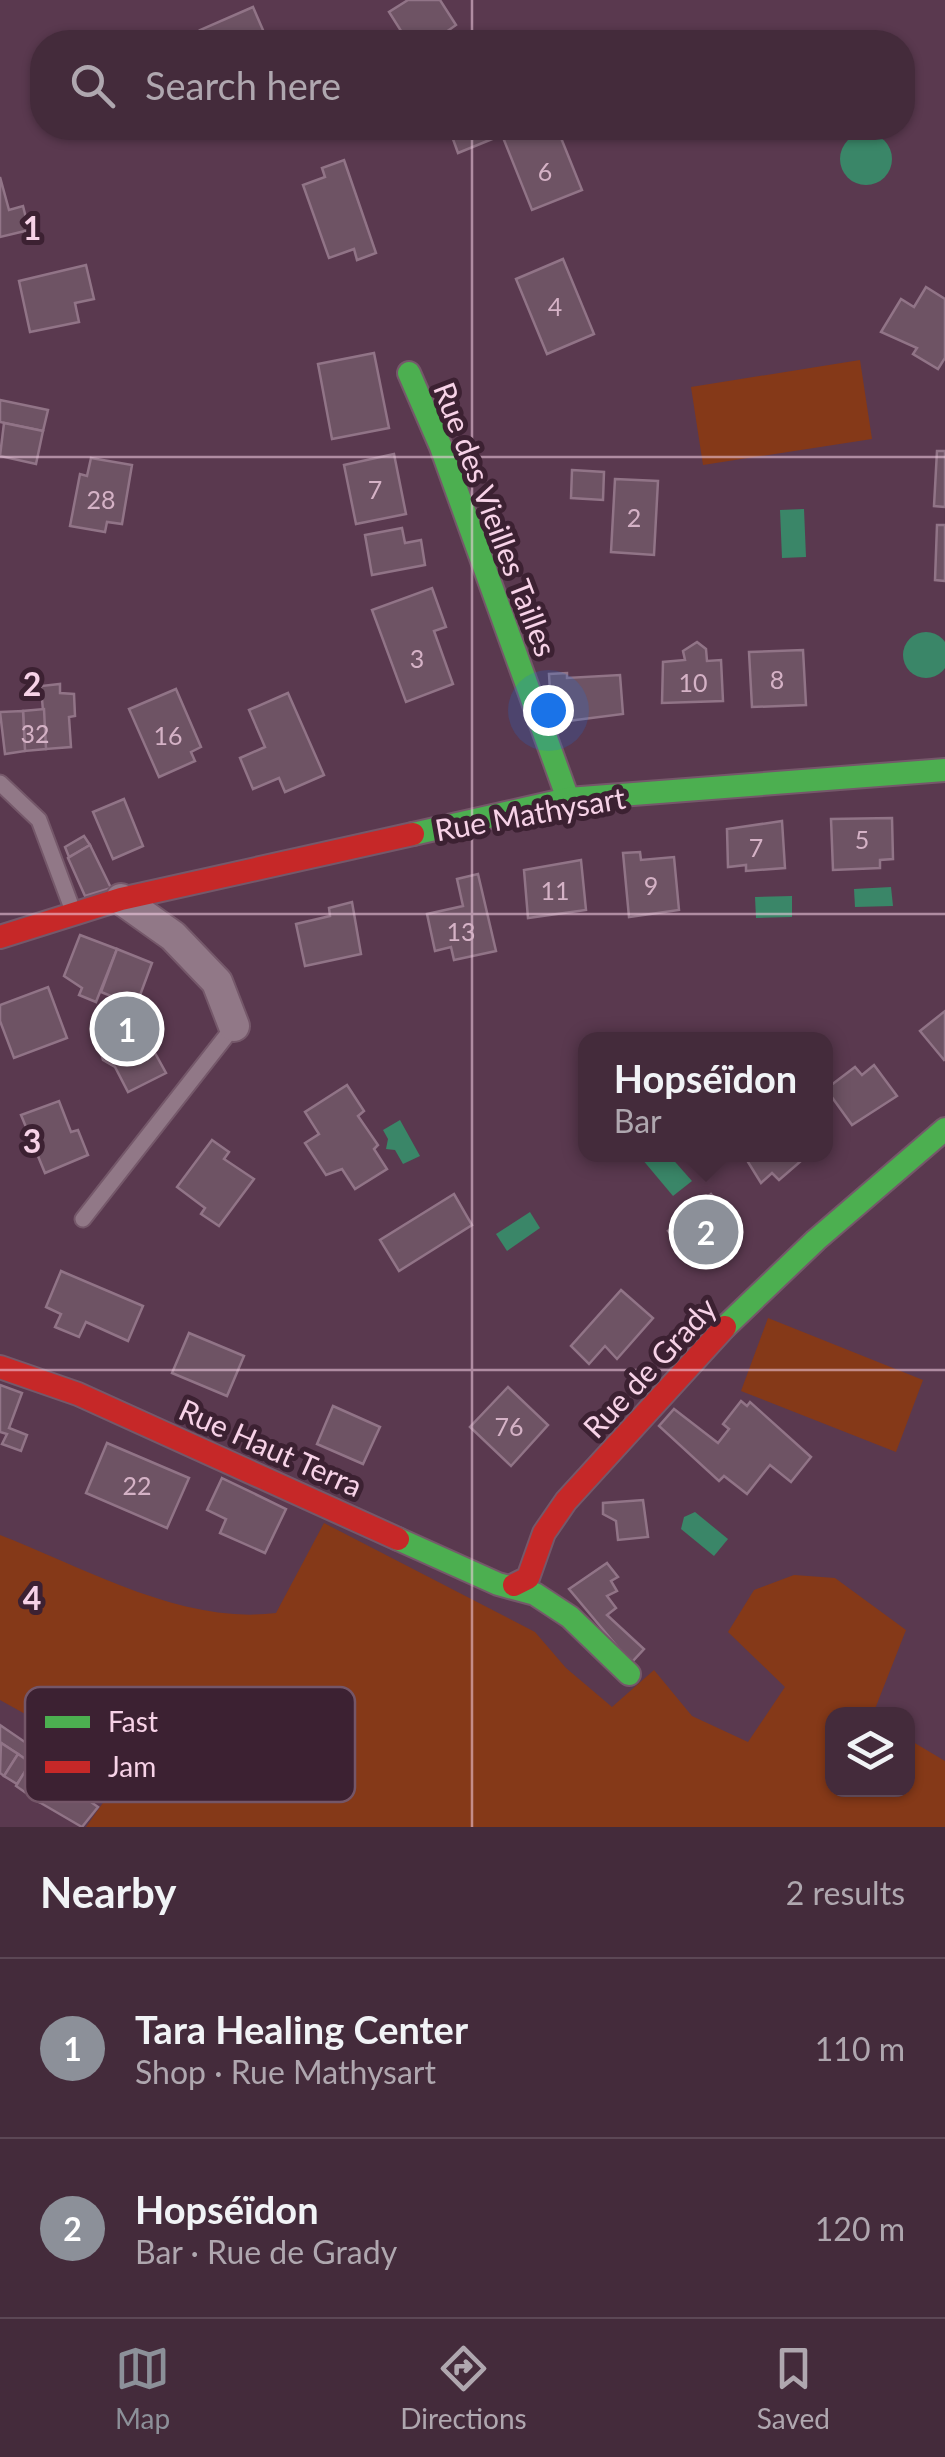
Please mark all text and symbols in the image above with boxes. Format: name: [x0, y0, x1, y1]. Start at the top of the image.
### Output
search box: [30, 30, 915, 140]
icon: search: [65, 58, 120, 113]
text: Search here: [145, 62, 341, 108]
house number: 6: [538, 156, 552, 186]
text: 1: [23, 208, 41, 247]
house number: 4: [548, 291, 562, 321]
street label: Rue des Vieilles Tailles: [427, 377, 565, 661]
house number: 7: [368, 474, 382, 504]
house number: 28: [86, 484, 116, 514]
house number: 2: [627, 502, 641, 532]
house number: 3: [410, 643, 424, 673]
text: 2: [23, 664, 41, 703]
house number: 8: [770, 664, 784, 694]
house number: 10: [678, 667, 708, 697]
your location: [523, 685, 574, 736]
house number: 32: [20, 718, 50, 748]
house number: 16: [153, 720, 183, 750]
street label: Rue Mathysart: [432, 779, 628, 847]
house number: 5: [855, 824, 869, 854]
house number: 7: [749, 832, 763, 862]
house number: 9: [644, 870, 658, 900]
house number: 11: [540, 875, 570, 905]
house number: 13: [446, 916, 476, 946]
pin: 1: [94, 992, 160, 1066]
popup: [578, 1032, 833, 1162]
text: Hopséïdon: [614, 1055, 797, 1101]
text: Bar: [614, 1101, 662, 1140]
text: 3: [23, 1121, 41, 1160]
pin: 2: [674, 1194, 738, 1270]
street label: Rue de Grady: [575, 1289, 723, 1444]
street label: Rue Haut Terra: [174, 1391, 368, 1503]
house number: 76: [494, 1411, 524, 1441]
house number: 22: [122, 1470, 152, 1500]
text: 4: [23, 1578, 41, 1617]
legend: [25, 1687, 355, 1802]
text: Fast: [108, 1704, 158, 1738]
map controls: [825, 1707, 915, 1797]
button: layers: [825, 1707, 915, 1797]
text: Jam: [108, 1749, 156, 1783]
text: Nearby: [40, 1867, 177, 1917]
text: 2 results: [786, 1873, 905, 1912]
text: Tara Healing Center: [135, 2006, 468, 2052]
text: 1: [63, 2029, 82, 2068]
text: 110 m: [815, 2029, 905, 2068]
text: Shop · Rue Mathysart: [135, 2052, 436, 2091]
text: Hopséïdon: [135, 2186, 319, 2232]
text: 2: [63, 2209, 82, 2248]
text: 120 m: [815, 2209, 905, 2248]
text: Bar · Rue de Grady: [135, 2232, 397, 2271]
tab: Map: [115, 2341, 170, 2435]
tab: Directions: [400, 2341, 527, 2435]
tab: Saved: [757, 2341, 830, 2435]

